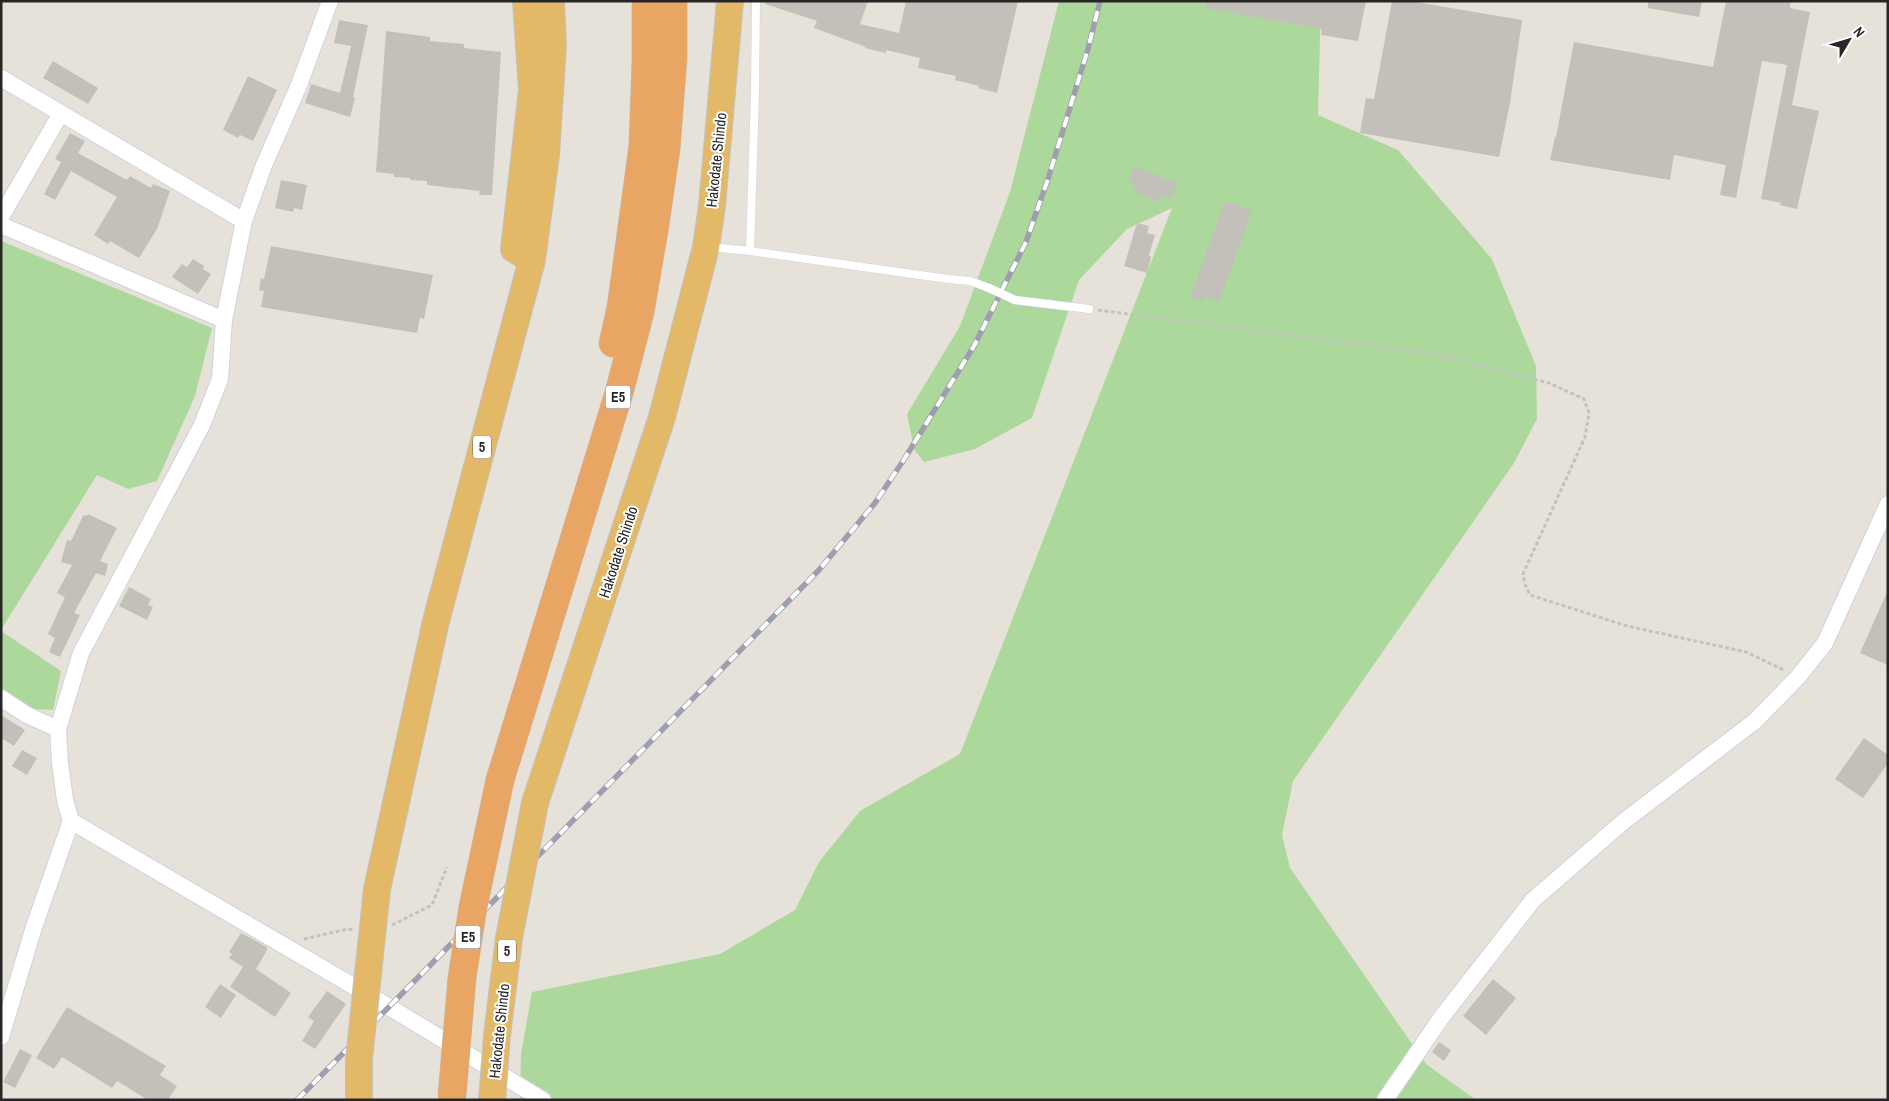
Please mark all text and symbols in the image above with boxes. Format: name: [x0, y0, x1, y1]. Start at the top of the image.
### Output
north arrow: [1824, 15, 1874, 65]
text: N: [1850, 23, 1869, 41]
street label: Hakodate Shindo: [701, 111, 731, 208]
road number: E5: [606, 386, 630, 408]
road number: 5: [473, 436, 491, 458]
street label: Hakodate Shindo: [593, 503, 643, 600]
road number: E5: [456, 926, 480, 949]
road number: 5: [498, 939, 516, 962]
street label: Hakodate Shindo: [484, 982, 514, 1079]

